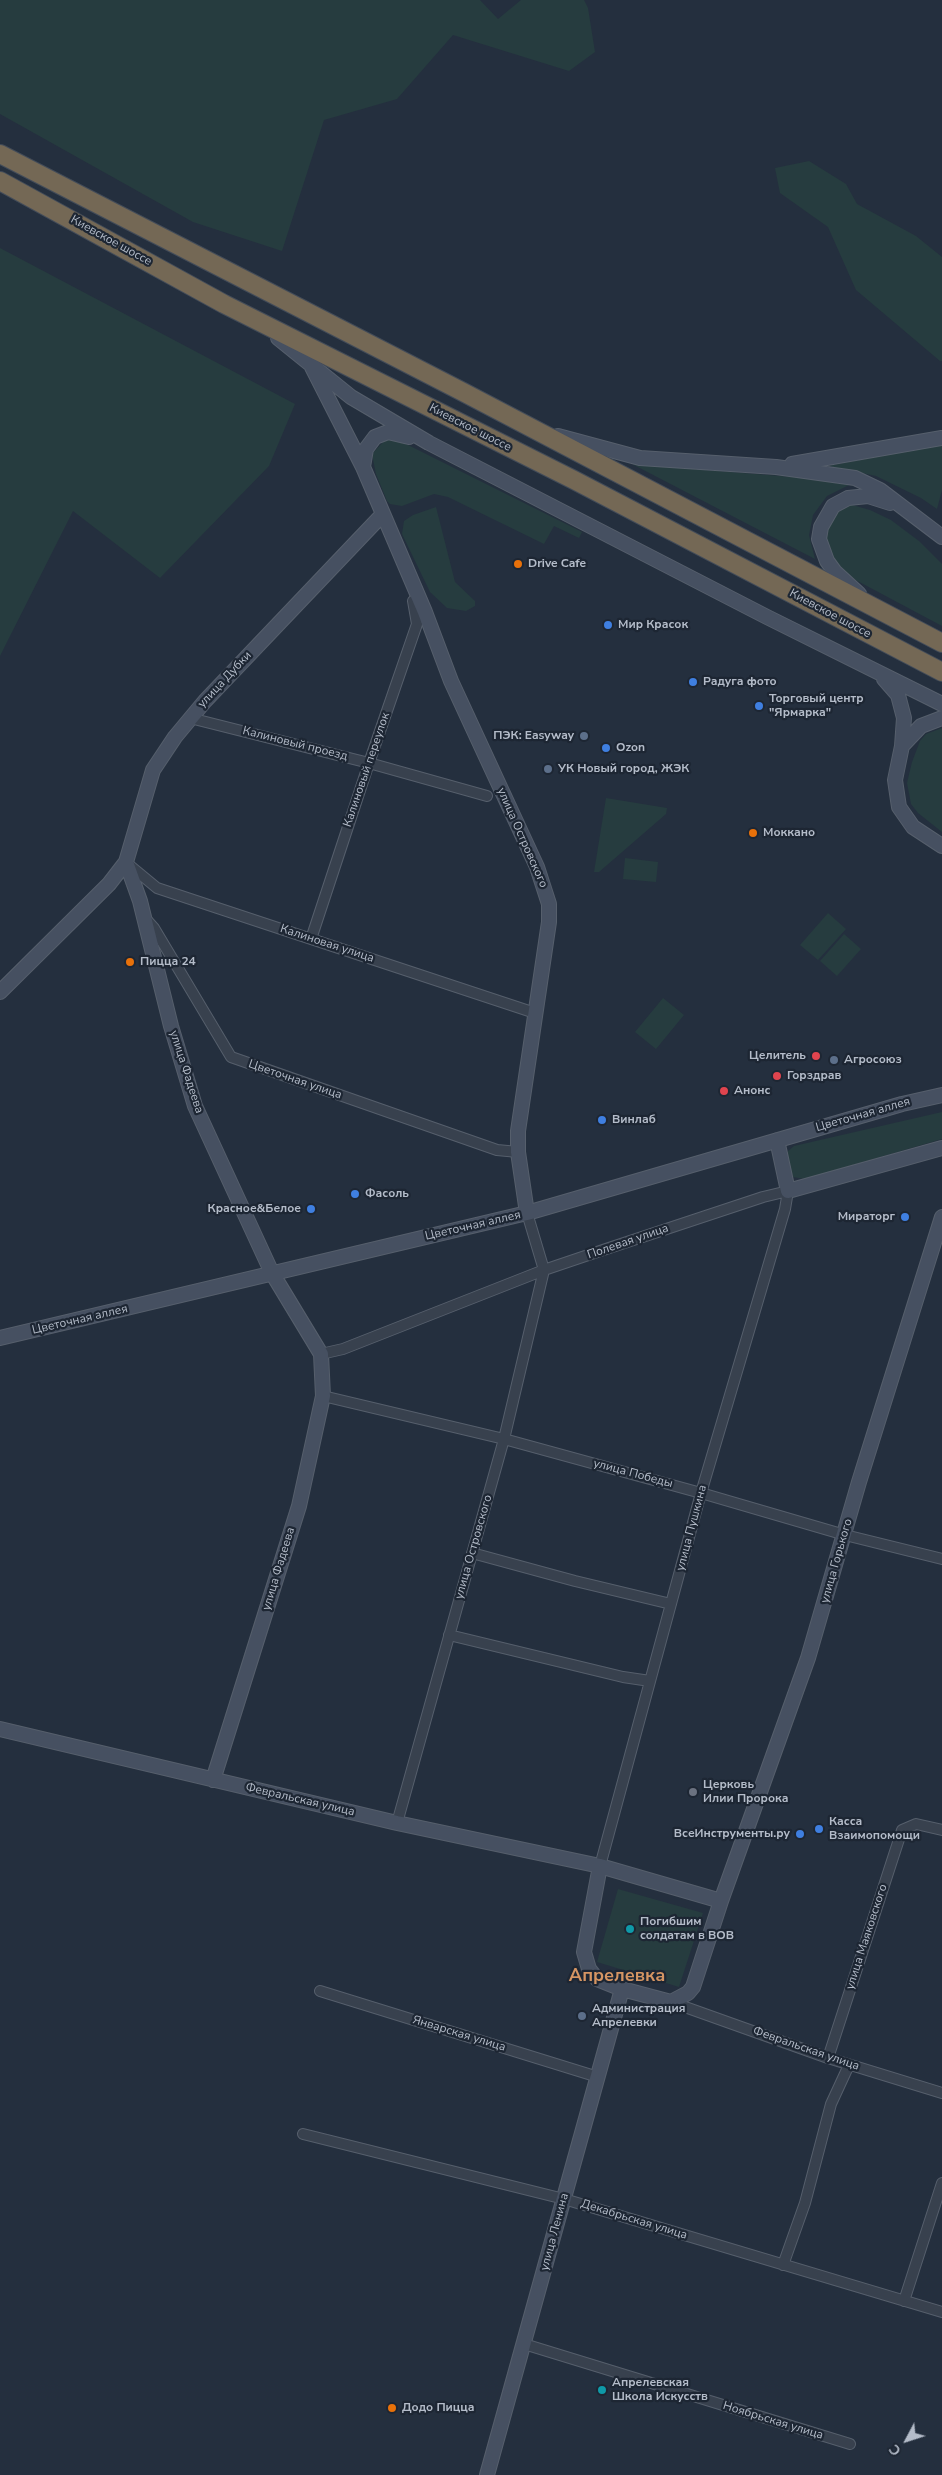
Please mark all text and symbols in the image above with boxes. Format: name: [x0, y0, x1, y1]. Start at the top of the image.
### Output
street label: Киевское шоссе: [68, 213, 154, 269]
street label: Киевское шоссе: [426, 401, 514, 455]
place label: Drive Cafe: [528, 557, 586, 571]
marker: Drive Cafe: [512, 558, 524, 570]
street label: Киевское шоссе: [787, 586, 873, 642]
place label: Мир Красок: [618, 618, 688, 632]
marker: Мир Красок: [602, 619, 614, 631]
street label: улица Дубки: [195, 649, 255, 711]
place label: Радуга фото: [703, 675, 777, 689]
marker: Радуга фото: [687, 676, 699, 688]
place label: Торговый центр "Ярмарка": [769, 692, 864, 720]
marker: Торговый центр "Ярмарка": [753, 700, 765, 712]
street label: Калиновый переулок: [341, 711, 393, 829]
street label: Калиновый проезд: [241, 724, 349, 764]
place label: ПЭК: Easyway: [493, 729, 574, 743]
marker: ПЭК: Easyway: [578, 730, 590, 742]
place label: Ozon: [616, 741, 645, 755]
marker: Ozon: [600, 742, 612, 754]
place label: УК Новый город, ЖЭК: [558, 762, 689, 776]
marker: УК Новый город, ЖЭК: [542, 763, 554, 775]
street label: улица Островского: [493, 786, 551, 890]
place label: Моккано: [763, 826, 815, 840]
marker: Моккано: [747, 827, 759, 839]
street label: Калиновая улица: [278, 922, 376, 966]
place label: Пицца 24: [140, 955, 196, 969]
marker: Пицца 24: [124, 956, 136, 968]
street label: улица Фадеева: [166, 1029, 206, 1115]
place label: Целитель: [749, 1049, 806, 1063]
marker: Целитель: [810, 1050, 822, 1062]
place label: Агросоюз: [844, 1053, 902, 1067]
marker: Агросоюз: [828, 1054, 840, 1066]
street label: Цветочная улица: [246, 1057, 344, 1103]
place label: Горздрав: [787, 1069, 841, 1083]
marker: Горздрав: [771, 1070, 783, 1082]
place label: Анонс: [734, 1084, 770, 1098]
marker: Анонс: [718, 1085, 730, 1097]
street label: Цветочная аллея: [814, 1095, 912, 1135]
place label: Винлаб: [612, 1113, 656, 1127]
marker: Винлаб: [596, 1114, 608, 1126]
place label: Фасоль: [365, 1187, 409, 1201]
marker: Фасоль: [349, 1188, 361, 1200]
place label: Красное&Белое: [208, 1202, 301, 1216]
marker: Красное&Белое: [305, 1203, 317, 1215]
street label: Цветочная аллея: [424, 1208, 522, 1244]
place label: Мираторг: [838, 1210, 895, 1224]
marker: Мираторг: [899, 1211, 911, 1223]
street label: Полевая улица: [585, 1221, 671, 1263]
street label: Цветочная аллея: [31, 1302, 129, 1338]
street label: улица Победы: [592, 1456, 674, 1492]
street label: улица Пушкина: [674, 1483, 710, 1573]
street label: улица Островского: [452, 1493, 496, 1601]
street label: улица Горького: [818, 1517, 856, 1605]
street label: улица Фадеева: [259, 1526, 299, 1612]
place label: Церковь Илии Пророка: [703, 1778, 788, 1806]
street label: Февральская улица: [244, 1780, 356, 1820]
marker: Церковь Илии Пророка: [687, 1786, 699, 1798]
place label: Касса Взаимопомощи: [829, 1815, 920, 1843]
marker: Касса Взаимопомощи: [813, 1823, 825, 1835]
place label: ВсеИнструменты.ру: [674, 1827, 790, 1841]
marker: ВсеИнструменты.ру: [794, 1828, 806, 1840]
street label: улица Маяковского: [843, 1882, 891, 1992]
place label: Погибшим солдатам в ВОВ: [640, 1915, 734, 1943]
marker: Погибшим солдатам в ВОВ: [624, 1923, 636, 1935]
district label: Апрелевка: [569, 1966, 665, 1988]
place label: Администрация Апрелевки: [592, 2002, 685, 2030]
marker: Администрация Апрелевки: [576, 2010, 588, 2022]
street label: Январская улица: [411, 2013, 507, 2055]
street label: Февральская улица: [751, 2024, 861, 2074]
street label: улица Ленина: [538, 2192, 572, 2272]
street label: Декабрьская улица: [579, 2197, 689, 2243]
place label: Апрелевская Школа Искусств: [612, 2376, 708, 2404]
marker: Апрелевская Школа Искусств: [596, 2384, 608, 2396]
street label: Ноябрьская улица: [721, 2399, 825, 2443]
place label: Додо Пицца: [402, 2401, 475, 2415]
marker: Додо Пицца: [386, 2402, 398, 2414]
north arrow: [882, 2415, 932, 2465]
text: С: [885, 2440, 905, 2460]

